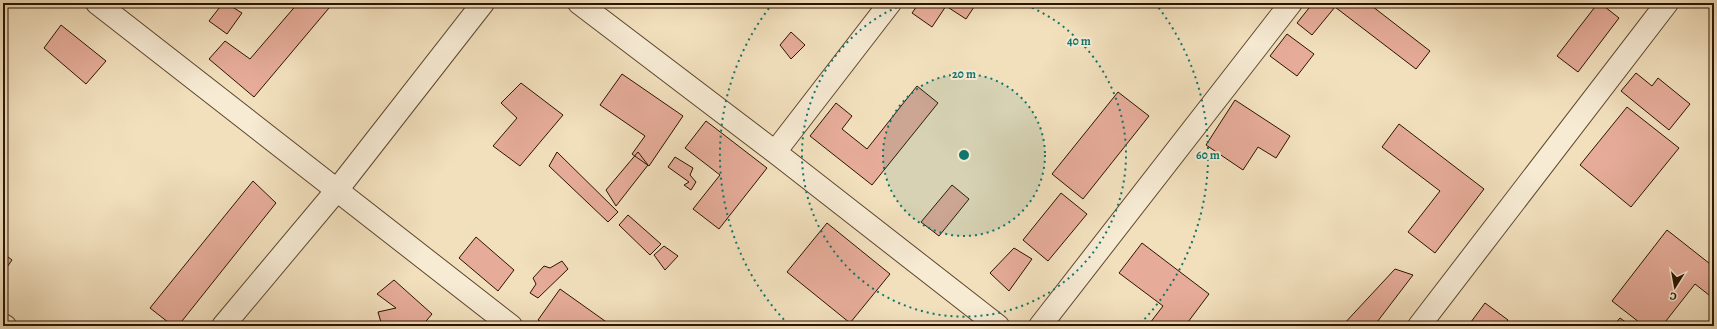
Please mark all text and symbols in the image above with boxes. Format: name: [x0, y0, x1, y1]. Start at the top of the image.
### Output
text: 40 m: [1067, 33, 1091, 49]
text: 20 m: [952, 66, 976, 82]
text: 60 m: [1196, 147, 1220, 163]
centre of rings: [957, 148, 971, 162]
north arrow: [1655, 267, 1695, 307]
text: С: [1668, 288, 1678, 304]

